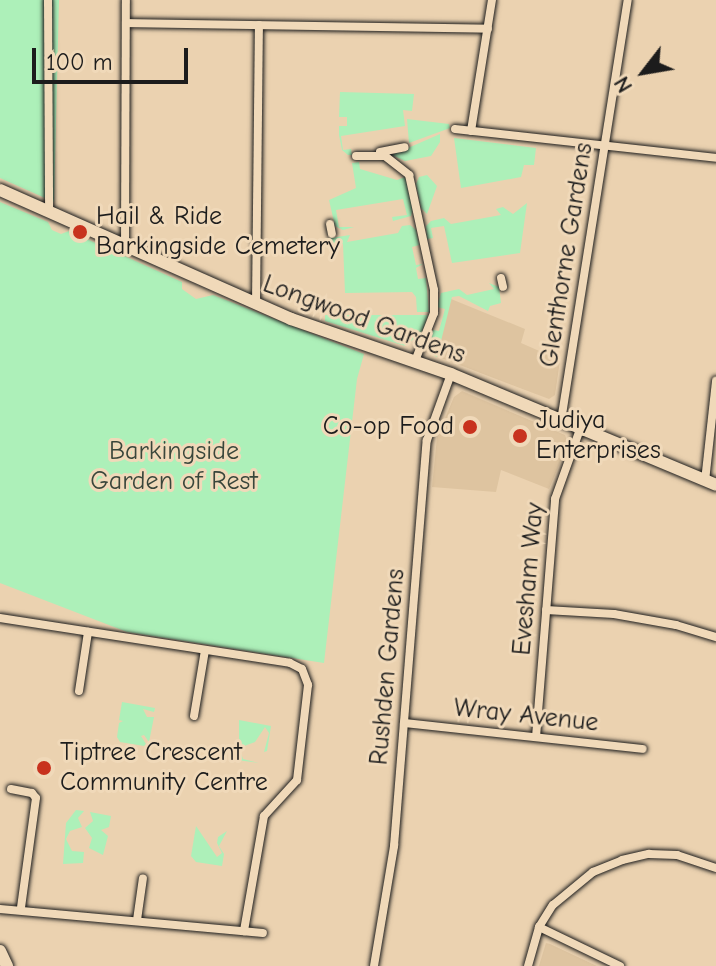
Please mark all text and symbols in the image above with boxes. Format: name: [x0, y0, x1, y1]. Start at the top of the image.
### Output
scale bar: [36, 32, 192, 82]
north arrow: [604, 32, 684, 112]
text: 100 m: [46, 48, 113, 76]
text: N: [609, 72, 638, 97]
street label: Glenthorne Gardens: [534, 141, 600, 369]
place label: Hail & Ride Barkingside Cemetery: [96, 201, 340, 262]
marker: Hail & Ride Barkingside Cemetery: [71, 223, 89, 241]
street label: Longwood Gardens: [259, 269, 469, 371]
place label: Judiya Enterprises: [536, 405, 661, 466]
place label: Co-op Food: [323, 411, 454, 443]
marker: Co-op Food: [461, 418, 479, 436]
marker: Judiya Enterprises: [511, 427, 529, 445]
park label: Barkingside Garden of Rest: [90, 436, 258, 498]
street label: Evesham Way: [507, 501, 551, 657]
street label: Rushden Gardens: [364, 568, 412, 766]
street label: Wray Avenue: [452, 693, 600, 739]
place label: Tiptree Crescent Community Centre: [60, 737, 268, 798]
marker: Tiptree Crescent Community Centre: [35, 759, 53, 777]

